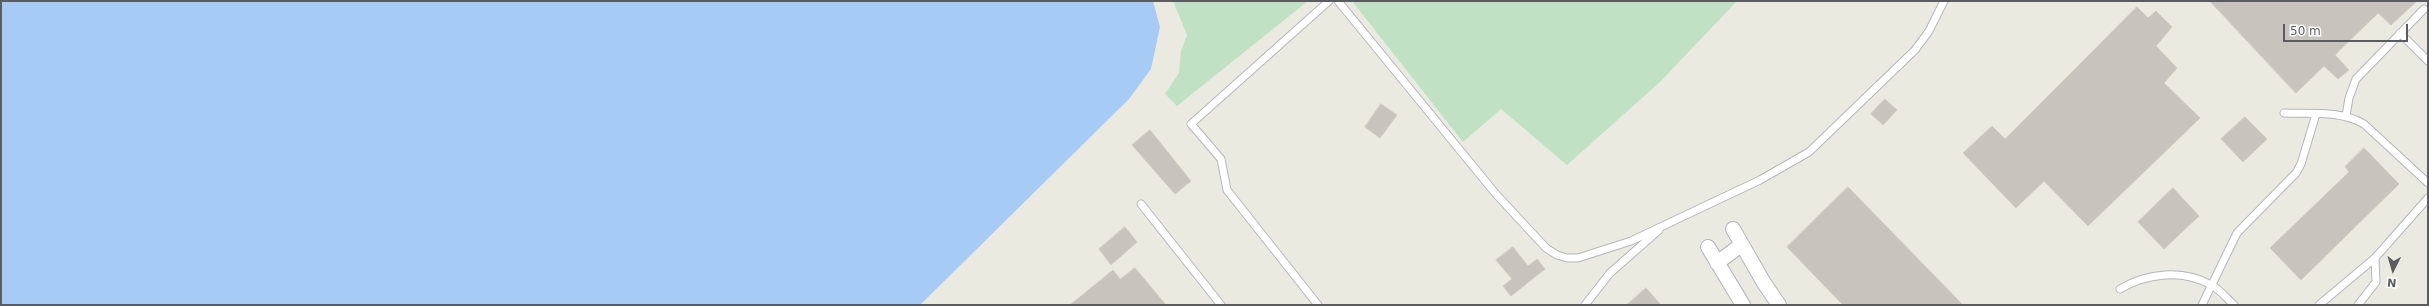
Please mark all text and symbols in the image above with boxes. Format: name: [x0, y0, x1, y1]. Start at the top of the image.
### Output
scale bar: [2285, 16, 2410, 42]
text: 50 m: [2290, 24, 2321, 38]
north arrow: [2373, 250, 2413, 290]
text: N: [2387, 276, 2397, 289]

